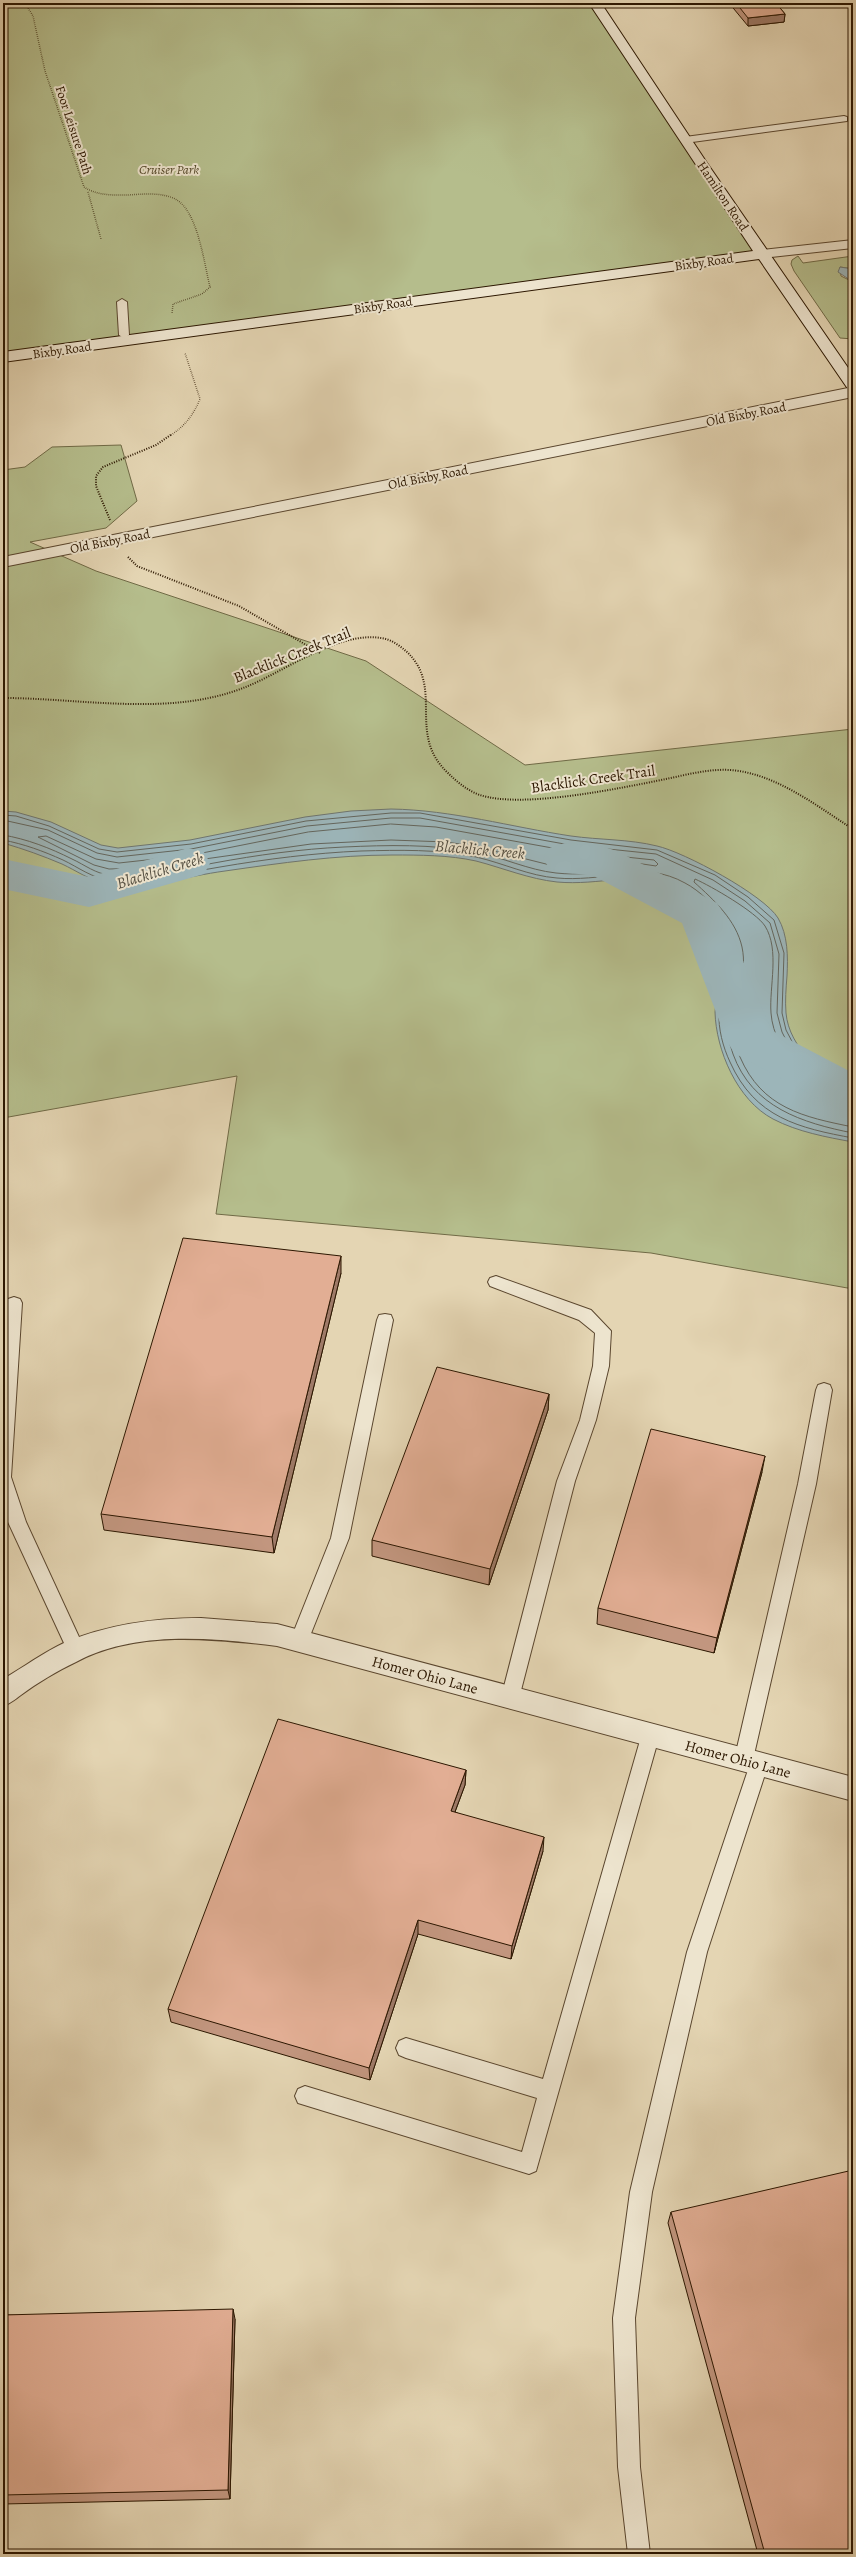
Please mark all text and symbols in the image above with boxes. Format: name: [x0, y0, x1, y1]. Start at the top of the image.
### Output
street label: Foor Leisure Path: [52, 83, 96, 177]
street label: Hamilton Road: [693, 158, 753, 234]
park label: Cruiser Park: [139, 161, 199, 178]
street label: Bixby Road: [673, 249, 735, 275]
street label: Bixby Road: [352, 292, 414, 318]
street label: Bixby Road: [31, 337, 93, 363]
street label: Old Bixby Road: [705, 398, 787, 430]
street label: Old Bixby Road: [387, 461, 469, 493]
street label: Old Bixby Road: [69, 525, 151, 557]
street label: Blacklick Creek Trail: [230, 622, 354, 688]
street label: Blacklick Creek Trail: [530, 760, 657, 798]
water label: Blacklick Creek: [434, 835, 526, 865]
water label: Blacklick Creek: [114, 847, 206, 895]
street label: Homer Ohio Lane: [370, 1651, 480, 1699]
street label: Homer Ohio Lane: [683, 1735, 793, 1783]

